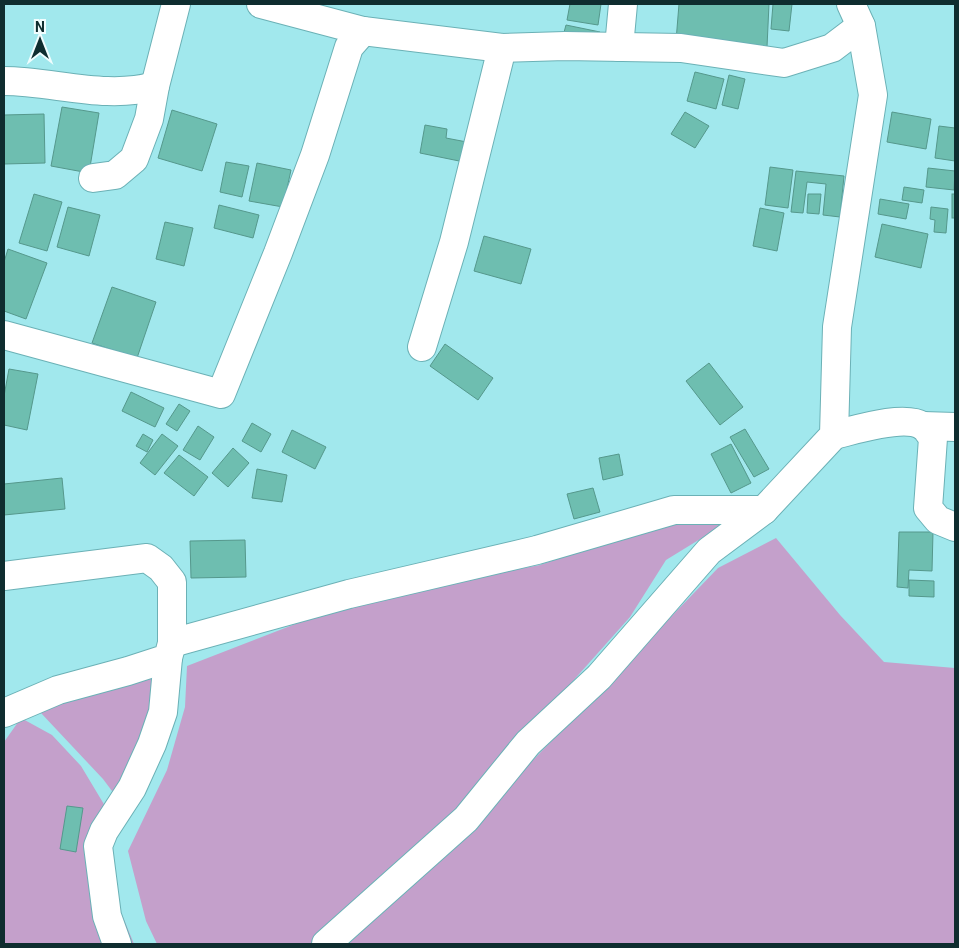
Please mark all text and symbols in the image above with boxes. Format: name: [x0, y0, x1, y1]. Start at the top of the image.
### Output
north arrow: [15, 15, 65, 65]
text: N: [35, 19, 45, 35]

